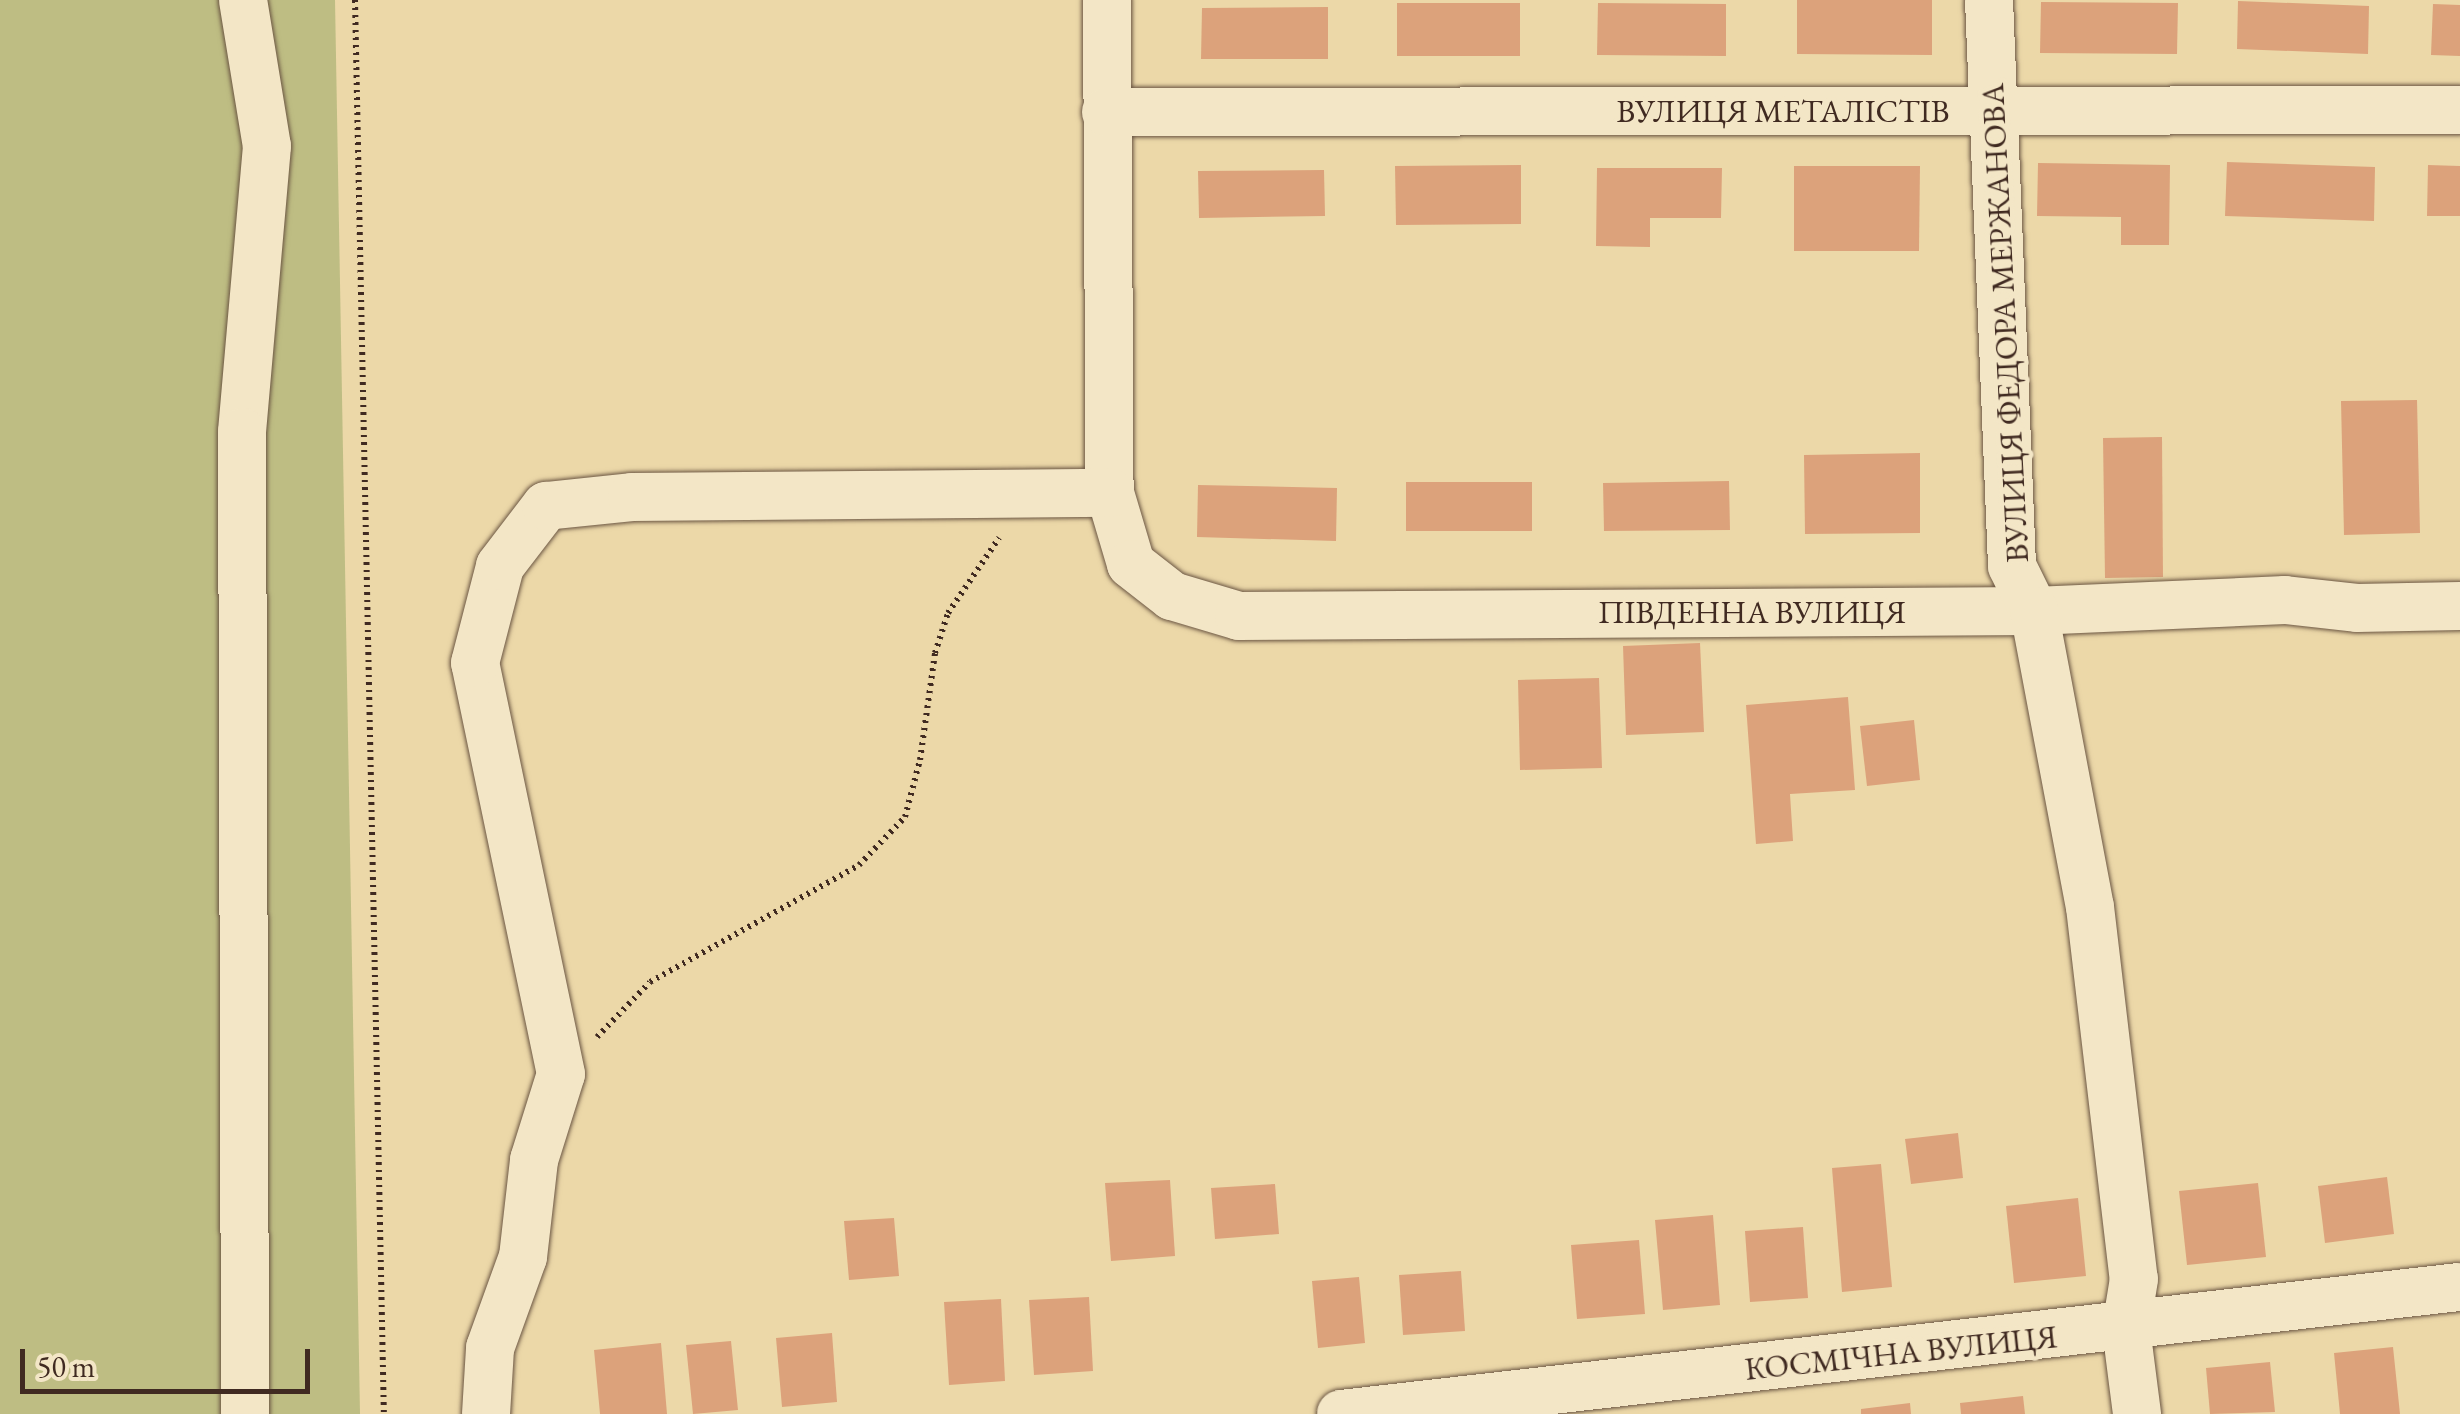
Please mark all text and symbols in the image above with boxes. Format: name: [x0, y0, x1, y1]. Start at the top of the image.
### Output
street label: ВУЛИЦЯ ФЕДОРА МЕРЖАНОВА: [1973, 82, 2037, 564]
street label: ВУЛИЦЯ МЕТАЛІСТІВ: [1617, 92, 1949, 130]
street label: ПІВДЕННА ВУЛИЦЯ: [1598, 593, 1906, 631]
street label: КОСМІЧНА ВУЛИЦЯ: [1743, 1317, 2059, 1389]
scale bar: [25, 1329, 315, 1391]
text: 50 m: [37, 1347, 95, 1386]

